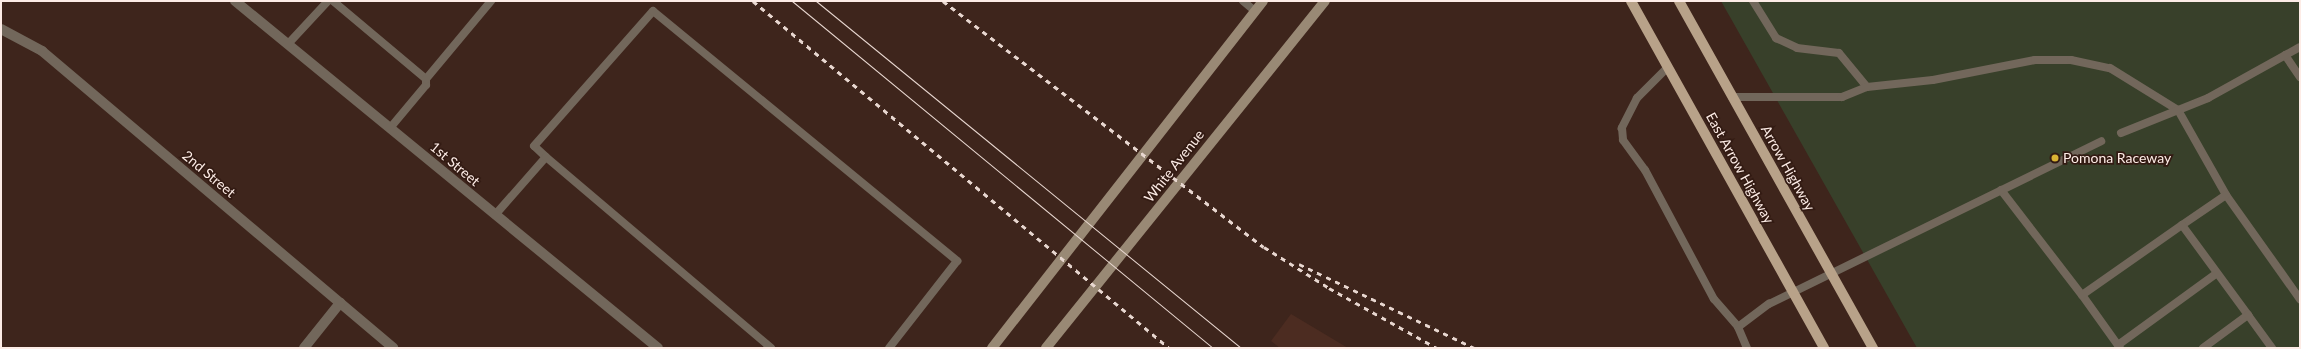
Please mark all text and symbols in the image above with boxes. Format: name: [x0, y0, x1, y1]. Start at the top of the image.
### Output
street label: East Arrow Highway: [1702, 109, 1778, 227]
street label: Arrow Highway: [1757, 122, 1819, 214]
street label: White Avenue: [1140, 126, 1208, 206]
street label: 1st Street: [427, 138, 483, 190]
street label: 2nd Street: [179, 147, 239, 201]
place label: Pomona Raceway: [2063, 150, 2171, 166]
marker: Pomona Raceway: [2050, 153, 2060, 163]

